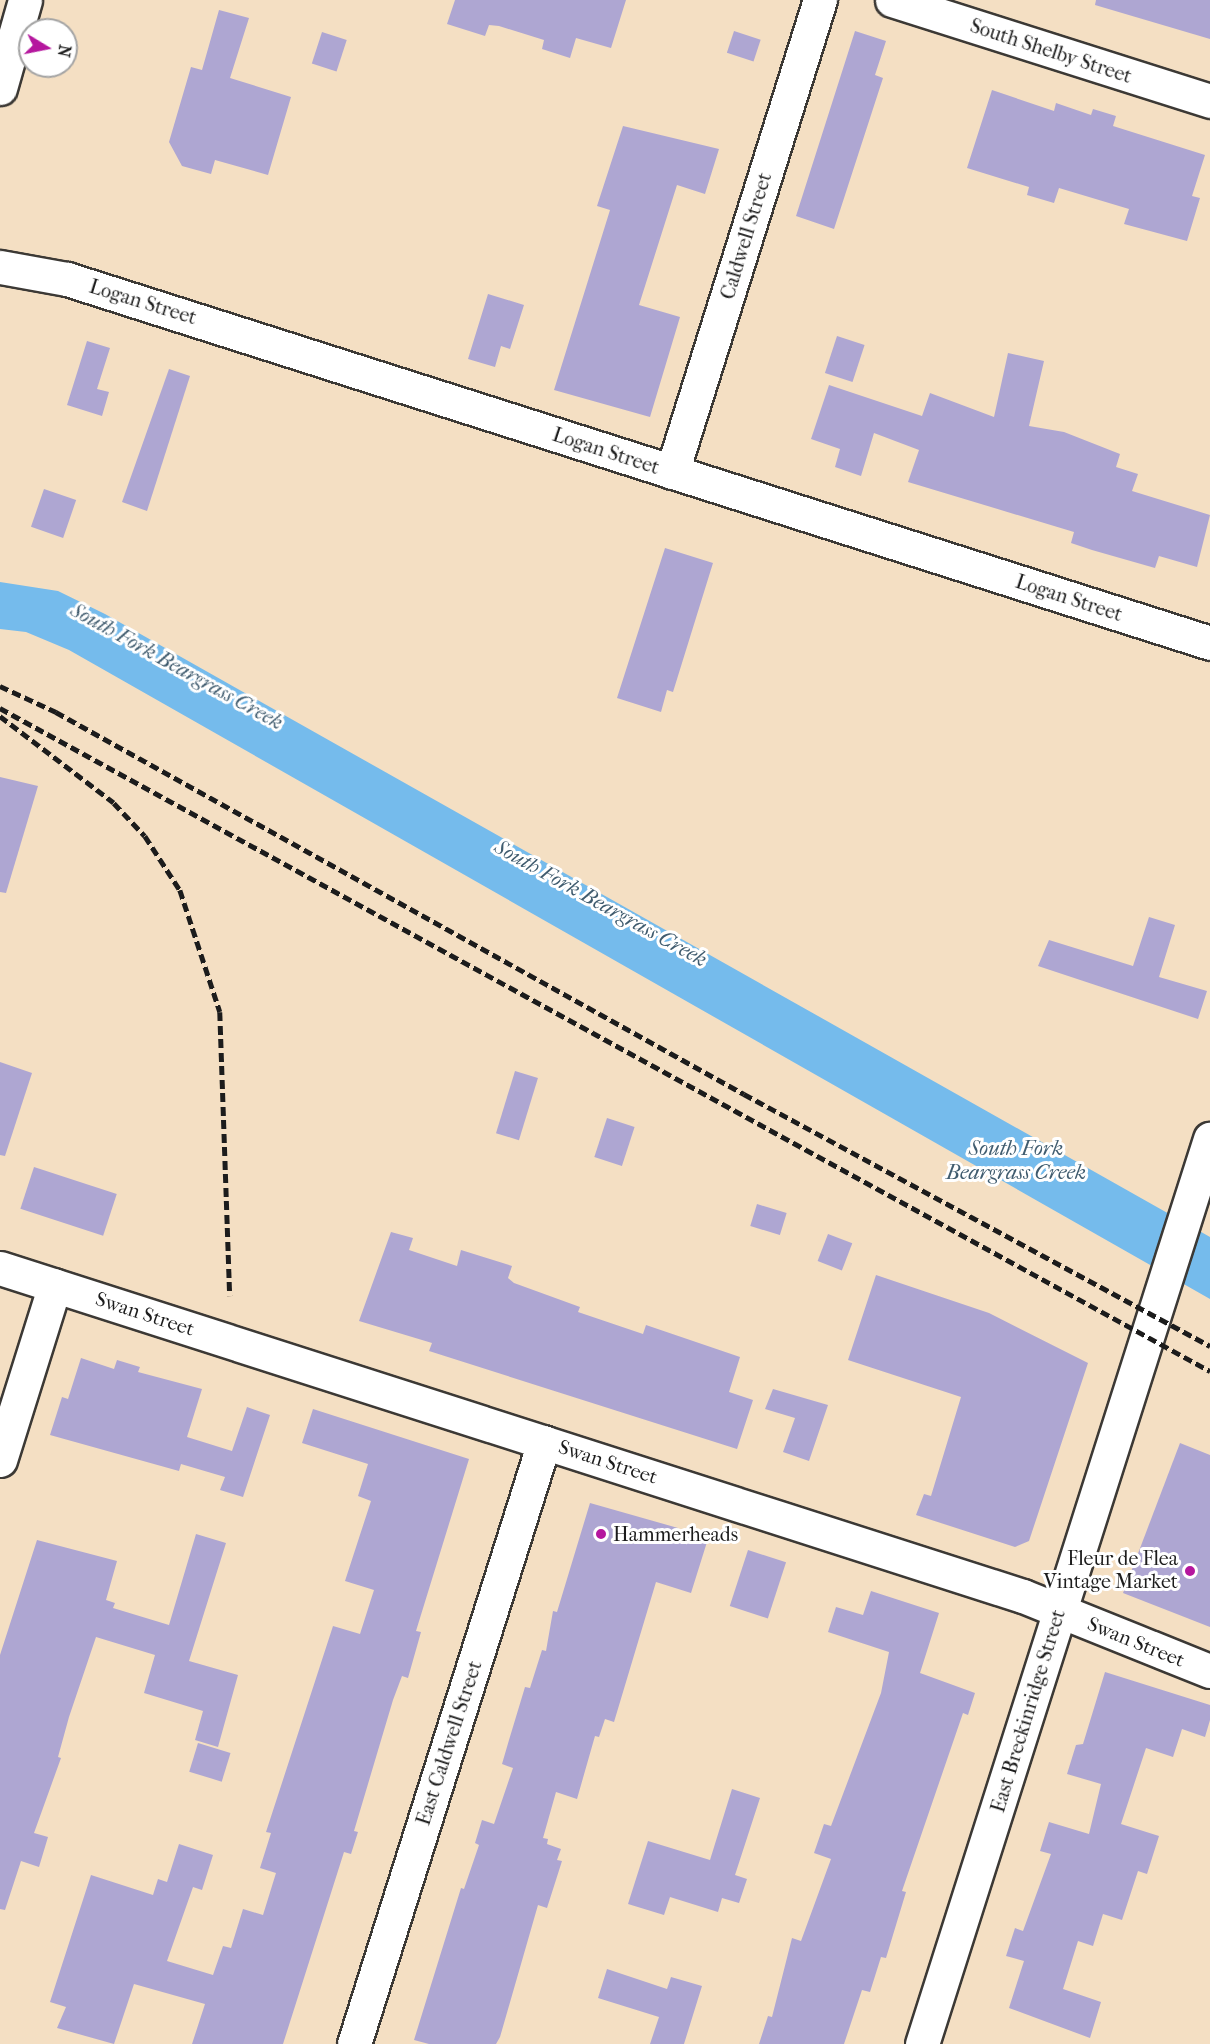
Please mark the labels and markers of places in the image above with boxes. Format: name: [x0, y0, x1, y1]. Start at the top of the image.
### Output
place label: Hammerheads: [613, 1522, 738, 1546]
marker: Hammerheads: [594, 1527, 608, 1541]
place label: Fleur de Flea Vintage Market: [1043, 1547, 1178, 1594]
marker: Fleur de Flea Vintage Market: [1183, 1564, 1197, 1578]

